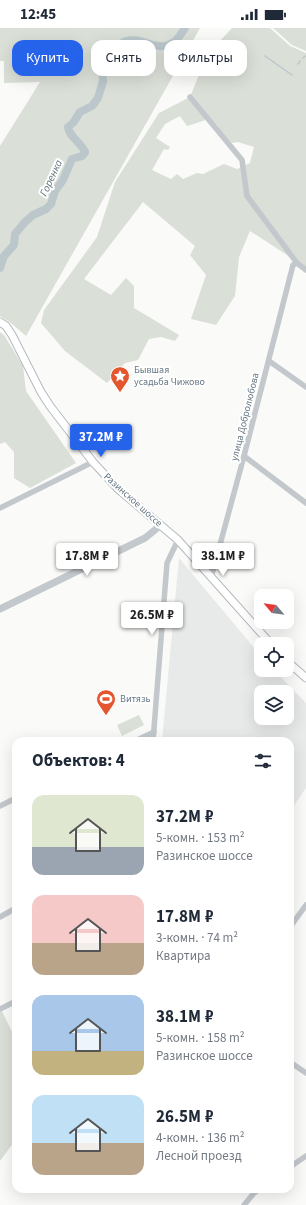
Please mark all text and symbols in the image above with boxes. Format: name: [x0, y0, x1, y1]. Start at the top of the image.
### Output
text: 12:45: [20, 4, 56, 25]
chip: Купить: [12, 40, 83, 76]
chip: Снять: [91, 40, 156, 76]
chip: Фильтры: [164, 40, 247, 76]
water label: Горенка: [36, 157, 66, 199]
place label: Бывшая усадьба Чижово: [134, 363, 205, 389]
place icon: Бывшая усадьба Чижово: [109, 365, 131, 393]
street label: улица Добролюбова: [227, 372, 263, 462]
pin: 37.2M ₽: [64, 424, 138, 458]
text: 37.2M ₽: [79, 428, 123, 446]
street label: Разинское шоссе: [101, 470, 165, 530]
pin: 17.8M ₽: [50, 543, 124, 577]
pin: 38.1M ₽: [186, 543, 260, 577]
text: 17.8M ₽: [65, 547, 109, 565]
text: 38.1M ₽: [201, 547, 245, 565]
north arrow: [254, 589, 294, 629]
map controls: [254, 589, 294, 725]
pin: 26.5M ₽: [115, 602, 189, 636]
text: 26.5M ₽: [130, 606, 174, 624]
button: locate: [254, 637, 294, 677]
button: layers: [254, 685, 294, 725]
sports icon: Витязь: [95, 688, 117, 716]
place label: Витязь: [120, 692, 150, 706]
text: Объектов: 4: [32, 749, 125, 773]
icon: filters: [252, 750, 274, 772]
text: 37.2M ₽: [156, 805, 213, 829]
icon: home: [64, 811, 112, 859]
text: 5-комн. · 153 m²: [156, 829, 245, 847]
text: Разинское шоссе: [156, 847, 253, 865]
text: 17.8M ₽: [156, 905, 213, 929]
icon: home: [64, 911, 112, 959]
text: 3-комн. · 74 m²: [156, 929, 238, 947]
text: Квартира: [156, 947, 211, 965]
text: 38.1M ₽: [156, 1005, 213, 1029]
icon: home: [64, 1011, 112, 1059]
text: 5-комн. · 158 m²: [156, 1029, 245, 1047]
text: Разинское шоссе: [156, 1047, 253, 1065]
text: 26.5M ₽: [156, 1105, 213, 1129]
icon: home: [64, 1111, 112, 1159]
text: 4-комн. · 136 m²: [156, 1129, 245, 1147]
text: Лесной проезд: [156, 1147, 242, 1165]

